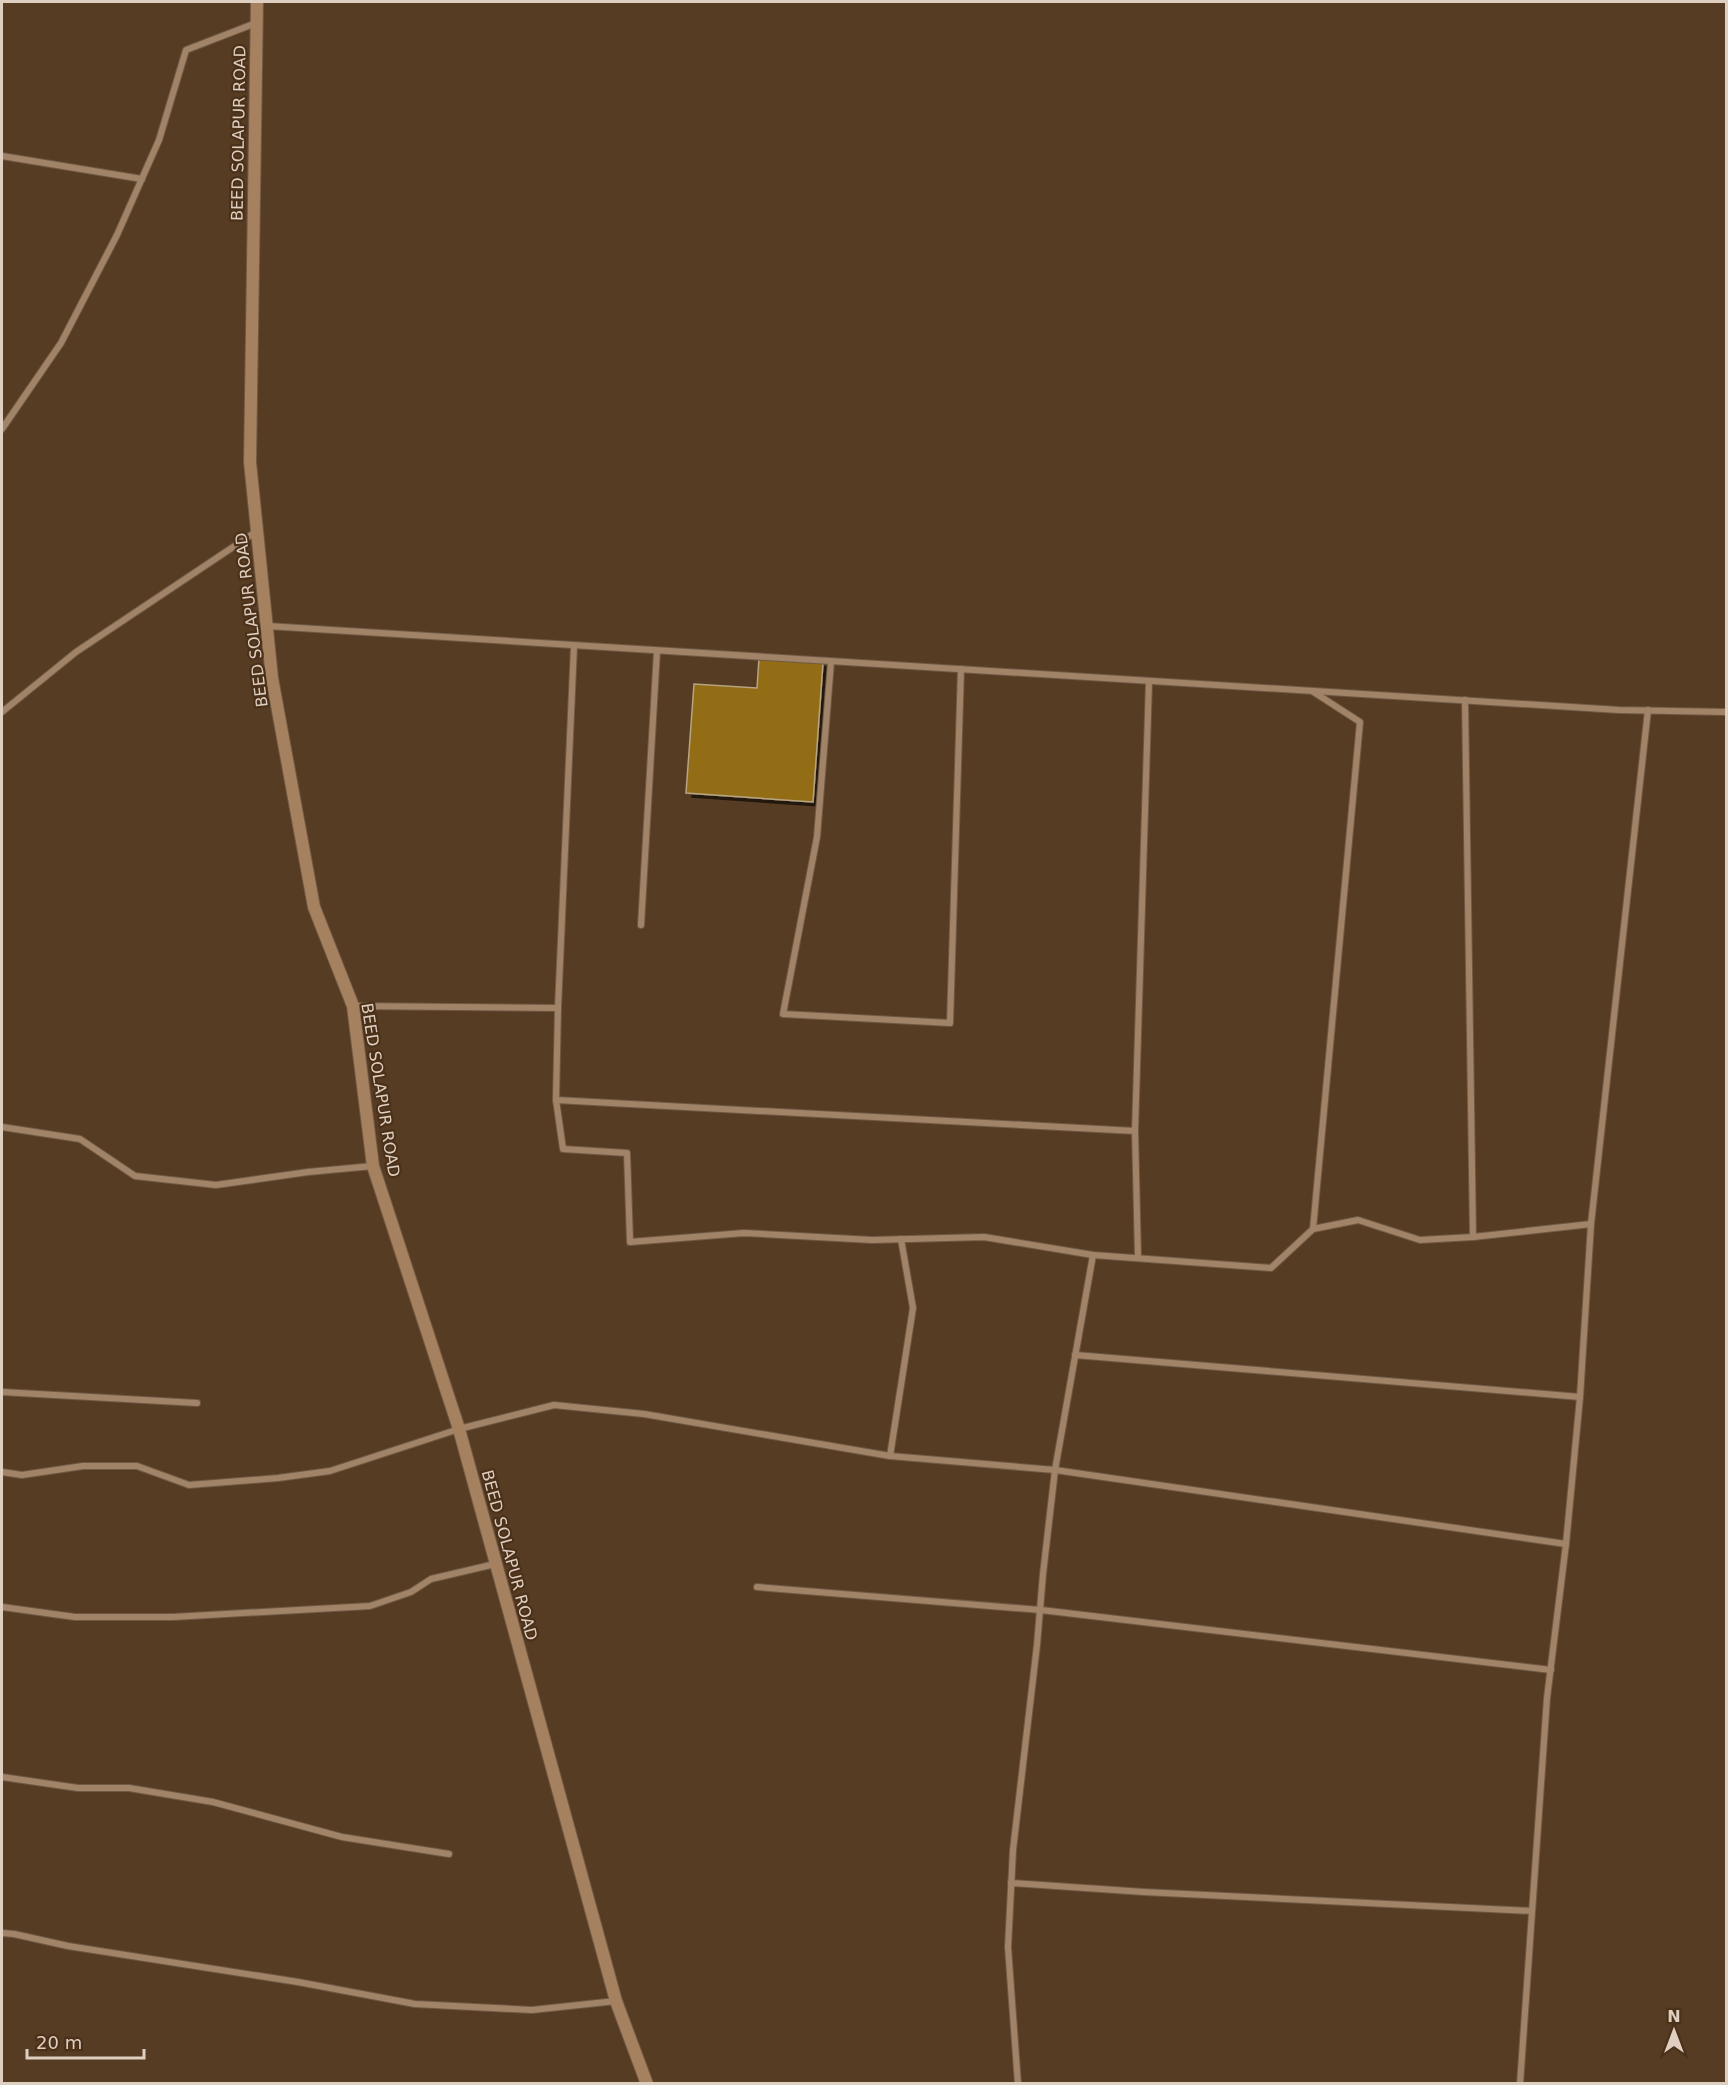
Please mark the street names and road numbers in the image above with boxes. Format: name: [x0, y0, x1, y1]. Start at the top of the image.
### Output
street label: BEED SOLAPUR ROAD: [227, 45, 250, 221]
street label: BEED SOLAPUR ROAD: [231, 532, 272, 708]
street label: BEED SOLAPUR ROAD: [357, 1002, 404, 1178]
street label: BEED SOLAPUR ROAD: [478, 1468, 541, 1643]

